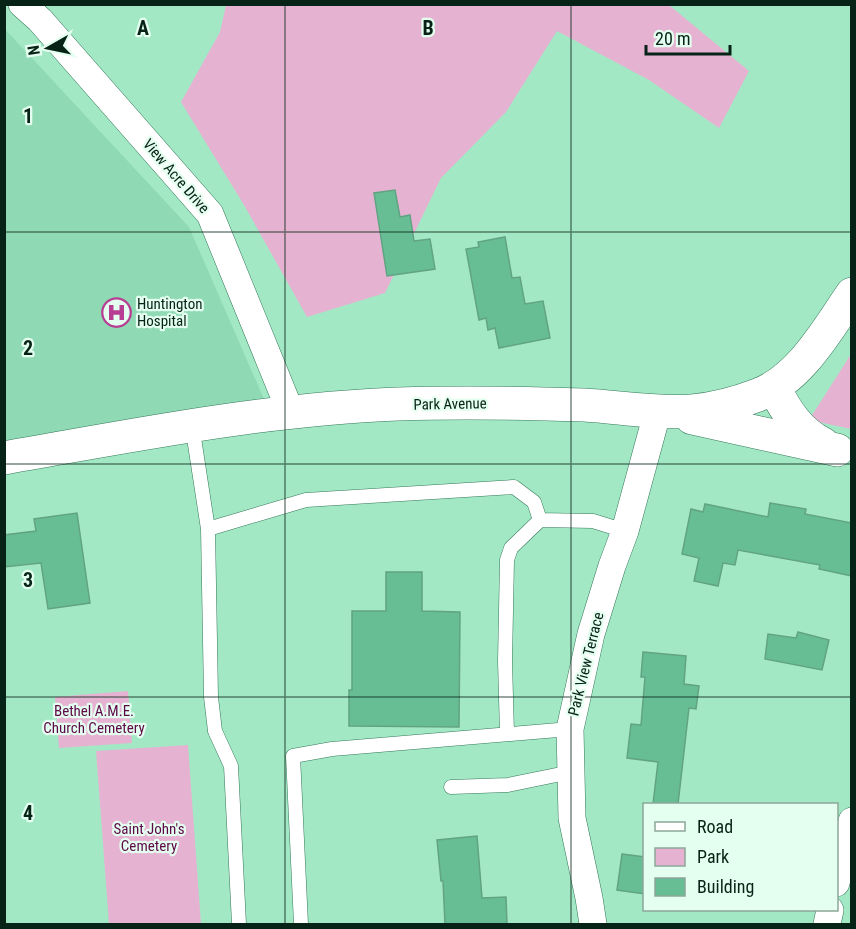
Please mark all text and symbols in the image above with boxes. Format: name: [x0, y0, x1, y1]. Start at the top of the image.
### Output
text: A: [137, 16, 149, 40]
text: B: [422, 16, 434, 40]
north arrow: [18, 18, 78, 78]
scale bar: [646, 18, 730, 56]
text: 20 m: [655, 28, 690, 49]
text: N: [24, 44, 44, 57]
text: 1: [23, 104, 33, 128]
street label: View Acre Drive: [139, 135, 213, 217]
place label: Huntington Hospital: [137, 295, 202, 330]
hospital icon: Huntington Hospital: [100, 297, 132, 329]
text: 2: [23, 336, 33, 360]
street label: Park Avenue: [413, 394, 487, 414]
text: 3: [23, 568, 33, 592]
street label: Park View Terrace: [564, 610, 608, 718]
park label: Bethel A.M.E. Church Cemetery: [43, 702, 145, 737]
text: 4: [23, 801, 33, 825]
legend: [643, 803, 838, 911]
text: Road: [697, 816, 733, 837]
park label: Saint John's Cemetery: [114, 820, 185, 855]
text: Park: [697, 846, 729, 867]
text: Building: [697, 876, 754, 897]

